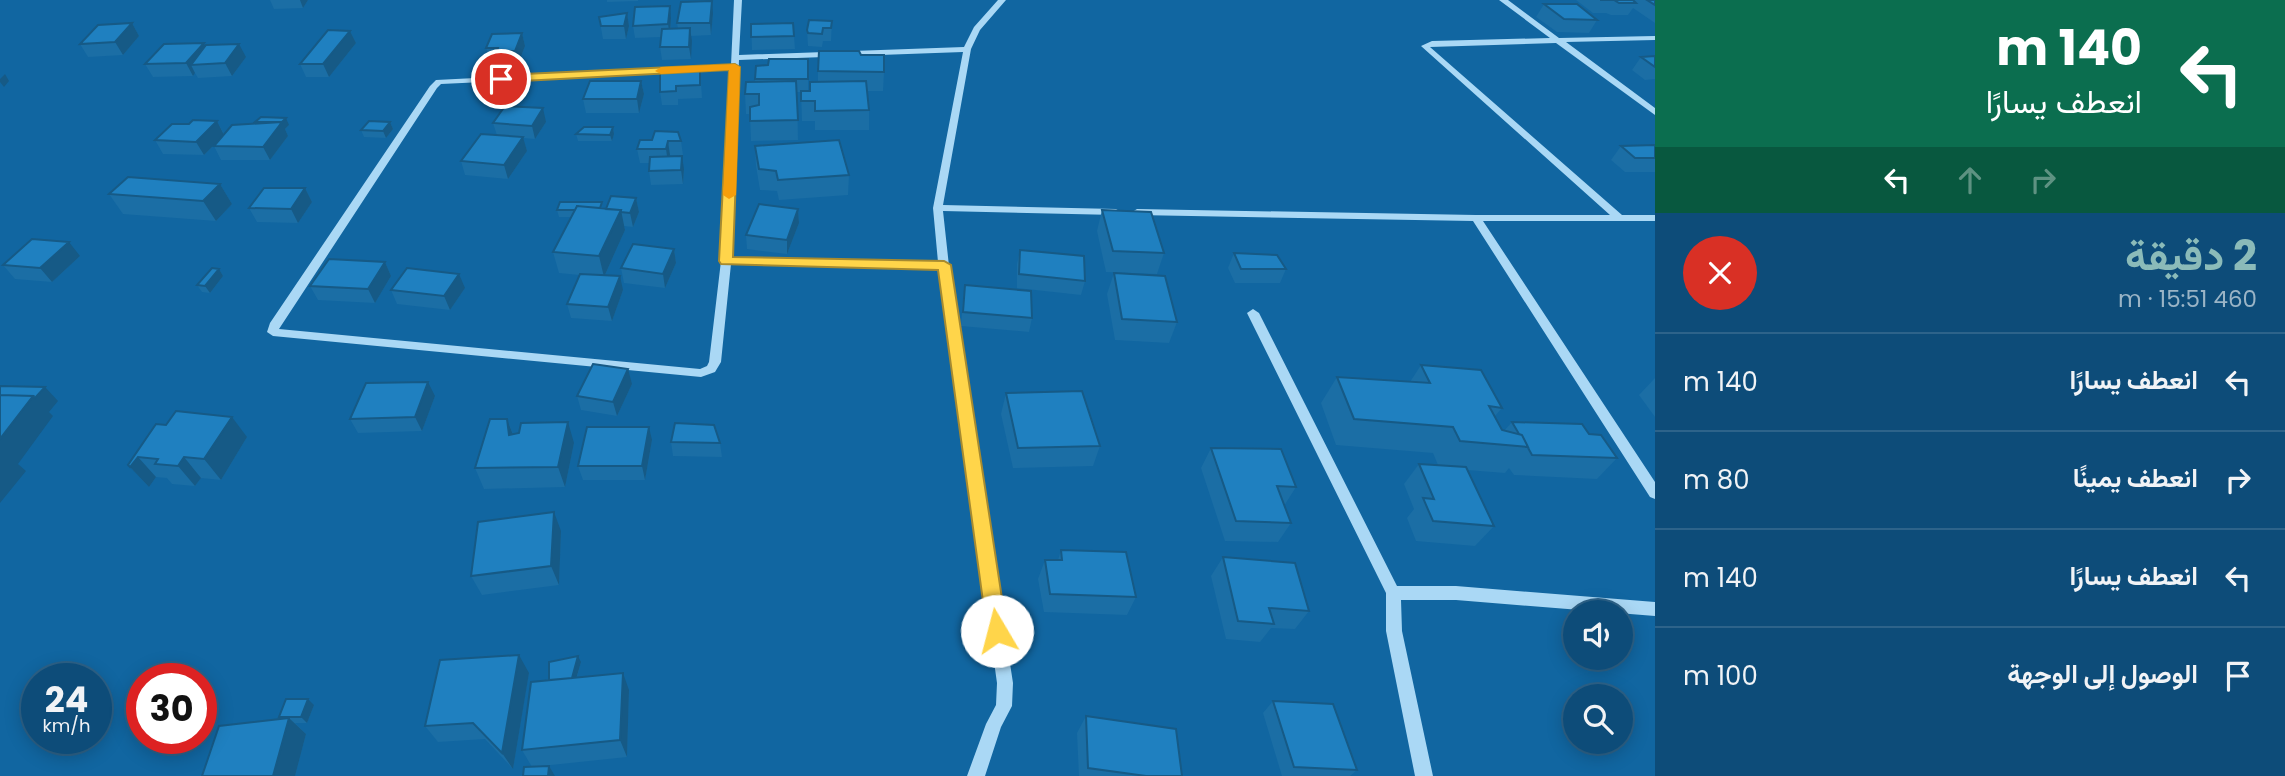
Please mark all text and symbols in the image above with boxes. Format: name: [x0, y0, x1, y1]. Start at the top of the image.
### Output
text: 140 m: [1996, 14, 2142, 82]
icon: left: [2166, 28, 2257, 119]
pin: [471, 49, 531, 109]
icon: arrive: [482, 60, 520, 98]
text: انعطف يسارًا: [1986, 79, 2142, 124]
icon: left: [1878, 161, 1916, 199]
icon: ahead: [1951, 161, 1989, 199]
icon: right: [2024, 161, 2062, 199]
text: 2 دقيقة: [2125, 226, 2257, 285]
button: close: [1683, 236, 1757, 310]
text: 460 m · 15:51: [2118, 283, 2257, 315]
text: انعطف يسارًا: [2069, 362, 2198, 398]
icon: left: [2219, 363, 2257, 401]
text: 140 m: [1683, 364, 1758, 400]
text: انعطف يمينًا: [2073, 460, 2198, 496]
icon: right: [2219, 461, 2257, 499]
text: 80 m: [1683, 462, 1749, 498]
text: انعطف يسارًا: [2069, 558, 2198, 594]
icon: left: [2219, 559, 2257, 597]
text: 140 m: [1683, 560, 1758, 596]
position arrow: [960, 594, 1034, 668]
map controls: [1563, 600, 1633, 754]
button: sound: [1563, 600, 1633, 670]
text: الوصول إلى الوجهة: [2007, 656, 2198, 692]
icon: arrive: [2219, 657, 2257, 695]
text: 100 m: [1683, 658, 1758, 694]
speed limit sign: 30: [126, 663, 217, 754]
text: 24: [45, 675, 88, 724]
button: search: [1563, 684, 1633, 754]
text: km/h: [43, 713, 90, 738]

